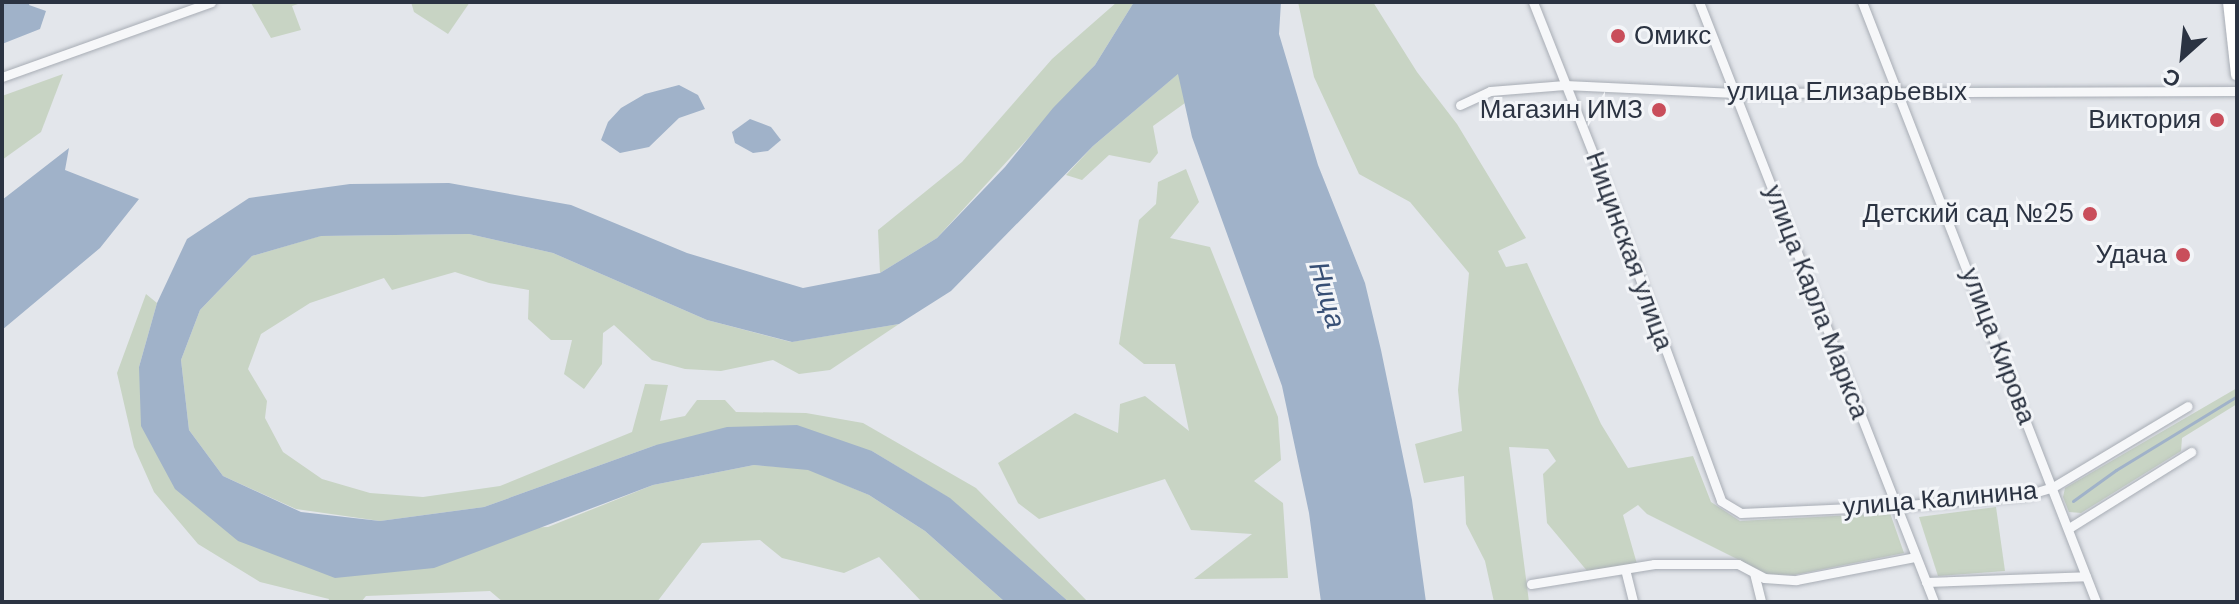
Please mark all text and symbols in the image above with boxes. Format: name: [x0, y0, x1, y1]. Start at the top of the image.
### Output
north arrow: [2143, 16, 2223, 96]
place label: Омикс: [1634, 20, 1711, 52]
marker: Омикс: [1609, 27, 1627, 45]
text: С: [2158, 61, 2186, 94]
street label: улица Елизарьевых: [1727, 76, 1967, 108]
place label: Магазин ИМЗ: [1480, 94, 1643, 126]
marker: Магазин ИМЗ: [1650, 101, 1668, 119]
place label: Виктория: [2088, 104, 2201, 136]
marker: Виктория: [2208, 111, 2226, 129]
street label: Ницинская улица: [1579, 147, 1679, 355]
street label: улица Карла Маркса: [1757, 181, 1875, 423]
place label: Детский сад №25: [1863, 198, 2074, 230]
marker: Детский сад №25: [2081, 205, 2099, 223]
place label: Удача: [2095, 239, 2167, 271]
marker: Удача: [2174, 246, 2192, 264]
water label: Ница: [1302, 258, 1352, 332]
street label: улица Кирова: [1954, 263, 2042, 429]
street label: улица Калинина: [1841, 475, 2039, 523]

